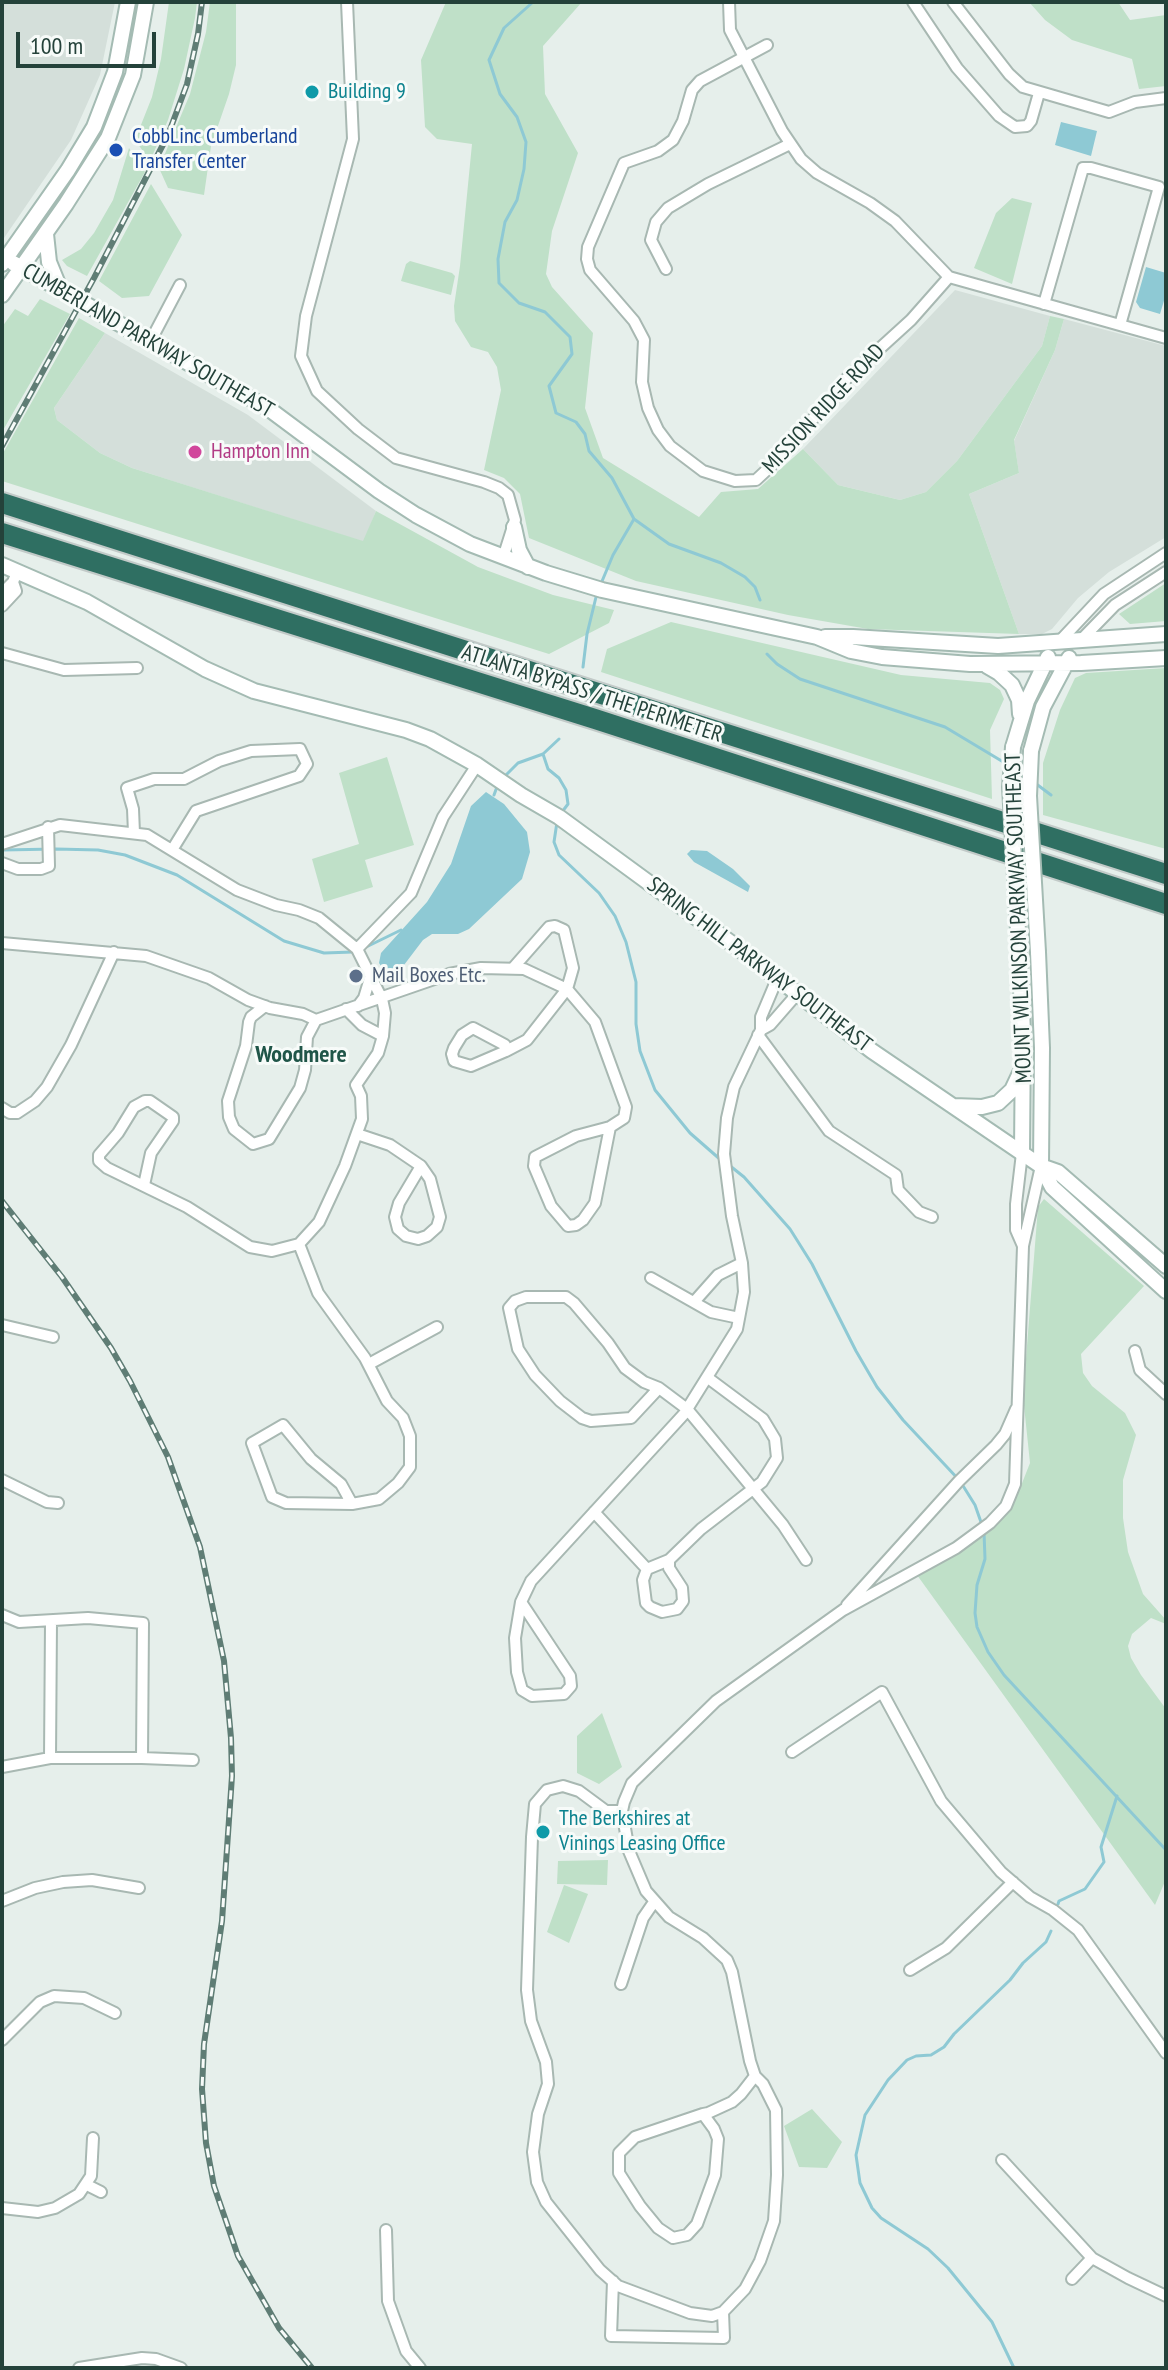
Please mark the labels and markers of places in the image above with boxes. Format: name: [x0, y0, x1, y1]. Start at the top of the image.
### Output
place label: Building 9: [328, 79, 406, 105]
marker: Building 9: [303, 83, 321, 101]
place label: CobbLinc Cumberland Transfer Center: [132, 124, 298, 176]
marker: CobbLinc Cumberland Transfer Center: [107, 141, 125, 159]
place label: Hampton Inn: [211, 439, 310, 465]
marker: Hampton Inn: [186, 443, 204, 461]
place label: Mail Boxes Etc.: [372, 963, 486, 989]
marker: Mail Boxes Etc.: [347, 967, 365, 985]
place label: The Berkshires at Vinings Leasing Office: [559, 1806, 726, 1858]
marker: The Berkshires at Vinings Leasing Office: [534, 1823, 552, 1841]

